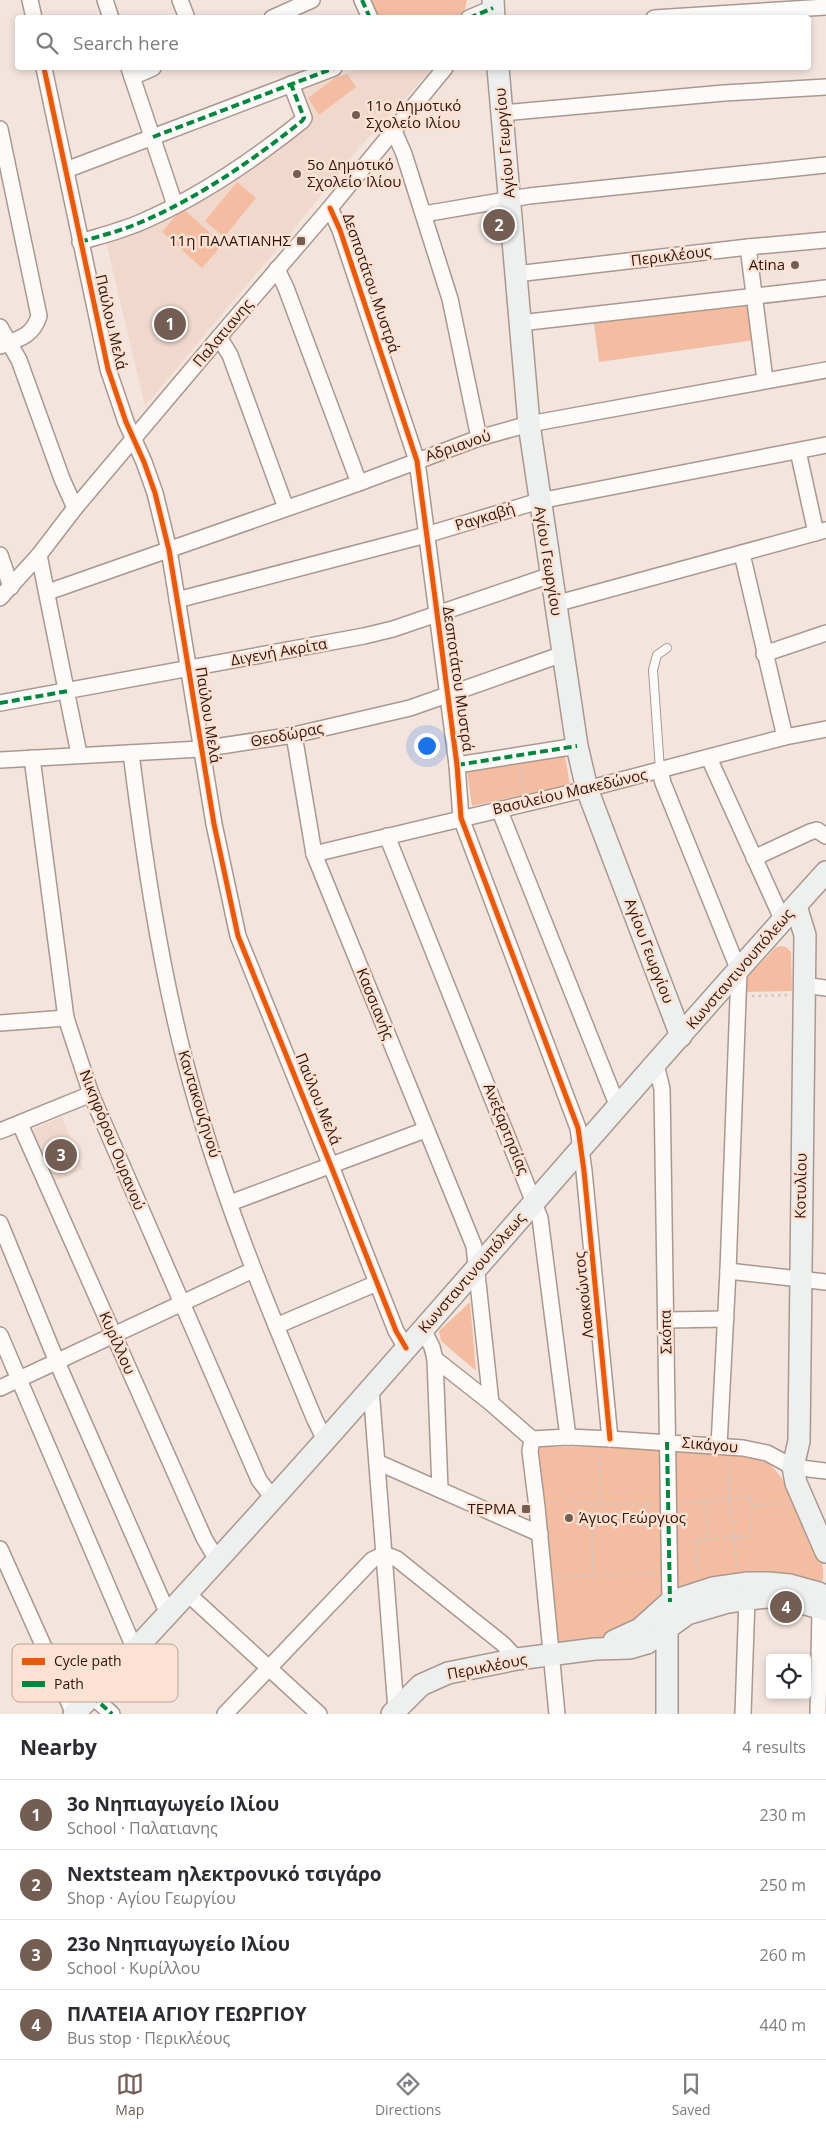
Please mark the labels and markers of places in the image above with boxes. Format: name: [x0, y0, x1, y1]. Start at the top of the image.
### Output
place label: 11ο Δημοτικό Σχολείο Ιλίου: [366, 95, 461, 132]
marker: 11ο Δημοτικό Σχολείο Ιλίου: [350, 109, 362, 121]
place label: 5ο Δημοτικό Σχολείο Ιλίου: [307, 154, 401, 191]
marker: 5ο Δημοτικό Σχολείο Ιλίου: [291, 168, 303, 180]
pin: 2: [483, 206, 515, 244]
place label: 11η ΠΑΛΑΤΙΑΝΗΣ: [169, 230, 291, 250]
marker: 11η ΠΑΛΑΤΙΑΝΗΣ: [295, 235, 307, 247]
place label: Atina: [749, 254, 785, 274]
marker: Atina: [789, 259, 801, 271]
pin: 1: [154, 305, 186, 343]
pin: 3: [45, 1136, 77, 1174]
place label: ΤΕΡΜΑ: [467, 1498, 517, 1518]
marker: ΤΕΡΜΑ: [520, 1503, 532, 1515]
place label: Άγιος Γεώργιος: [579, 1507, 686, 1527]
marker: Άγιος Γεώργιος: [563, 1512, 575, 1524]
pin: 4: [770, 1588, 802, 1626]

